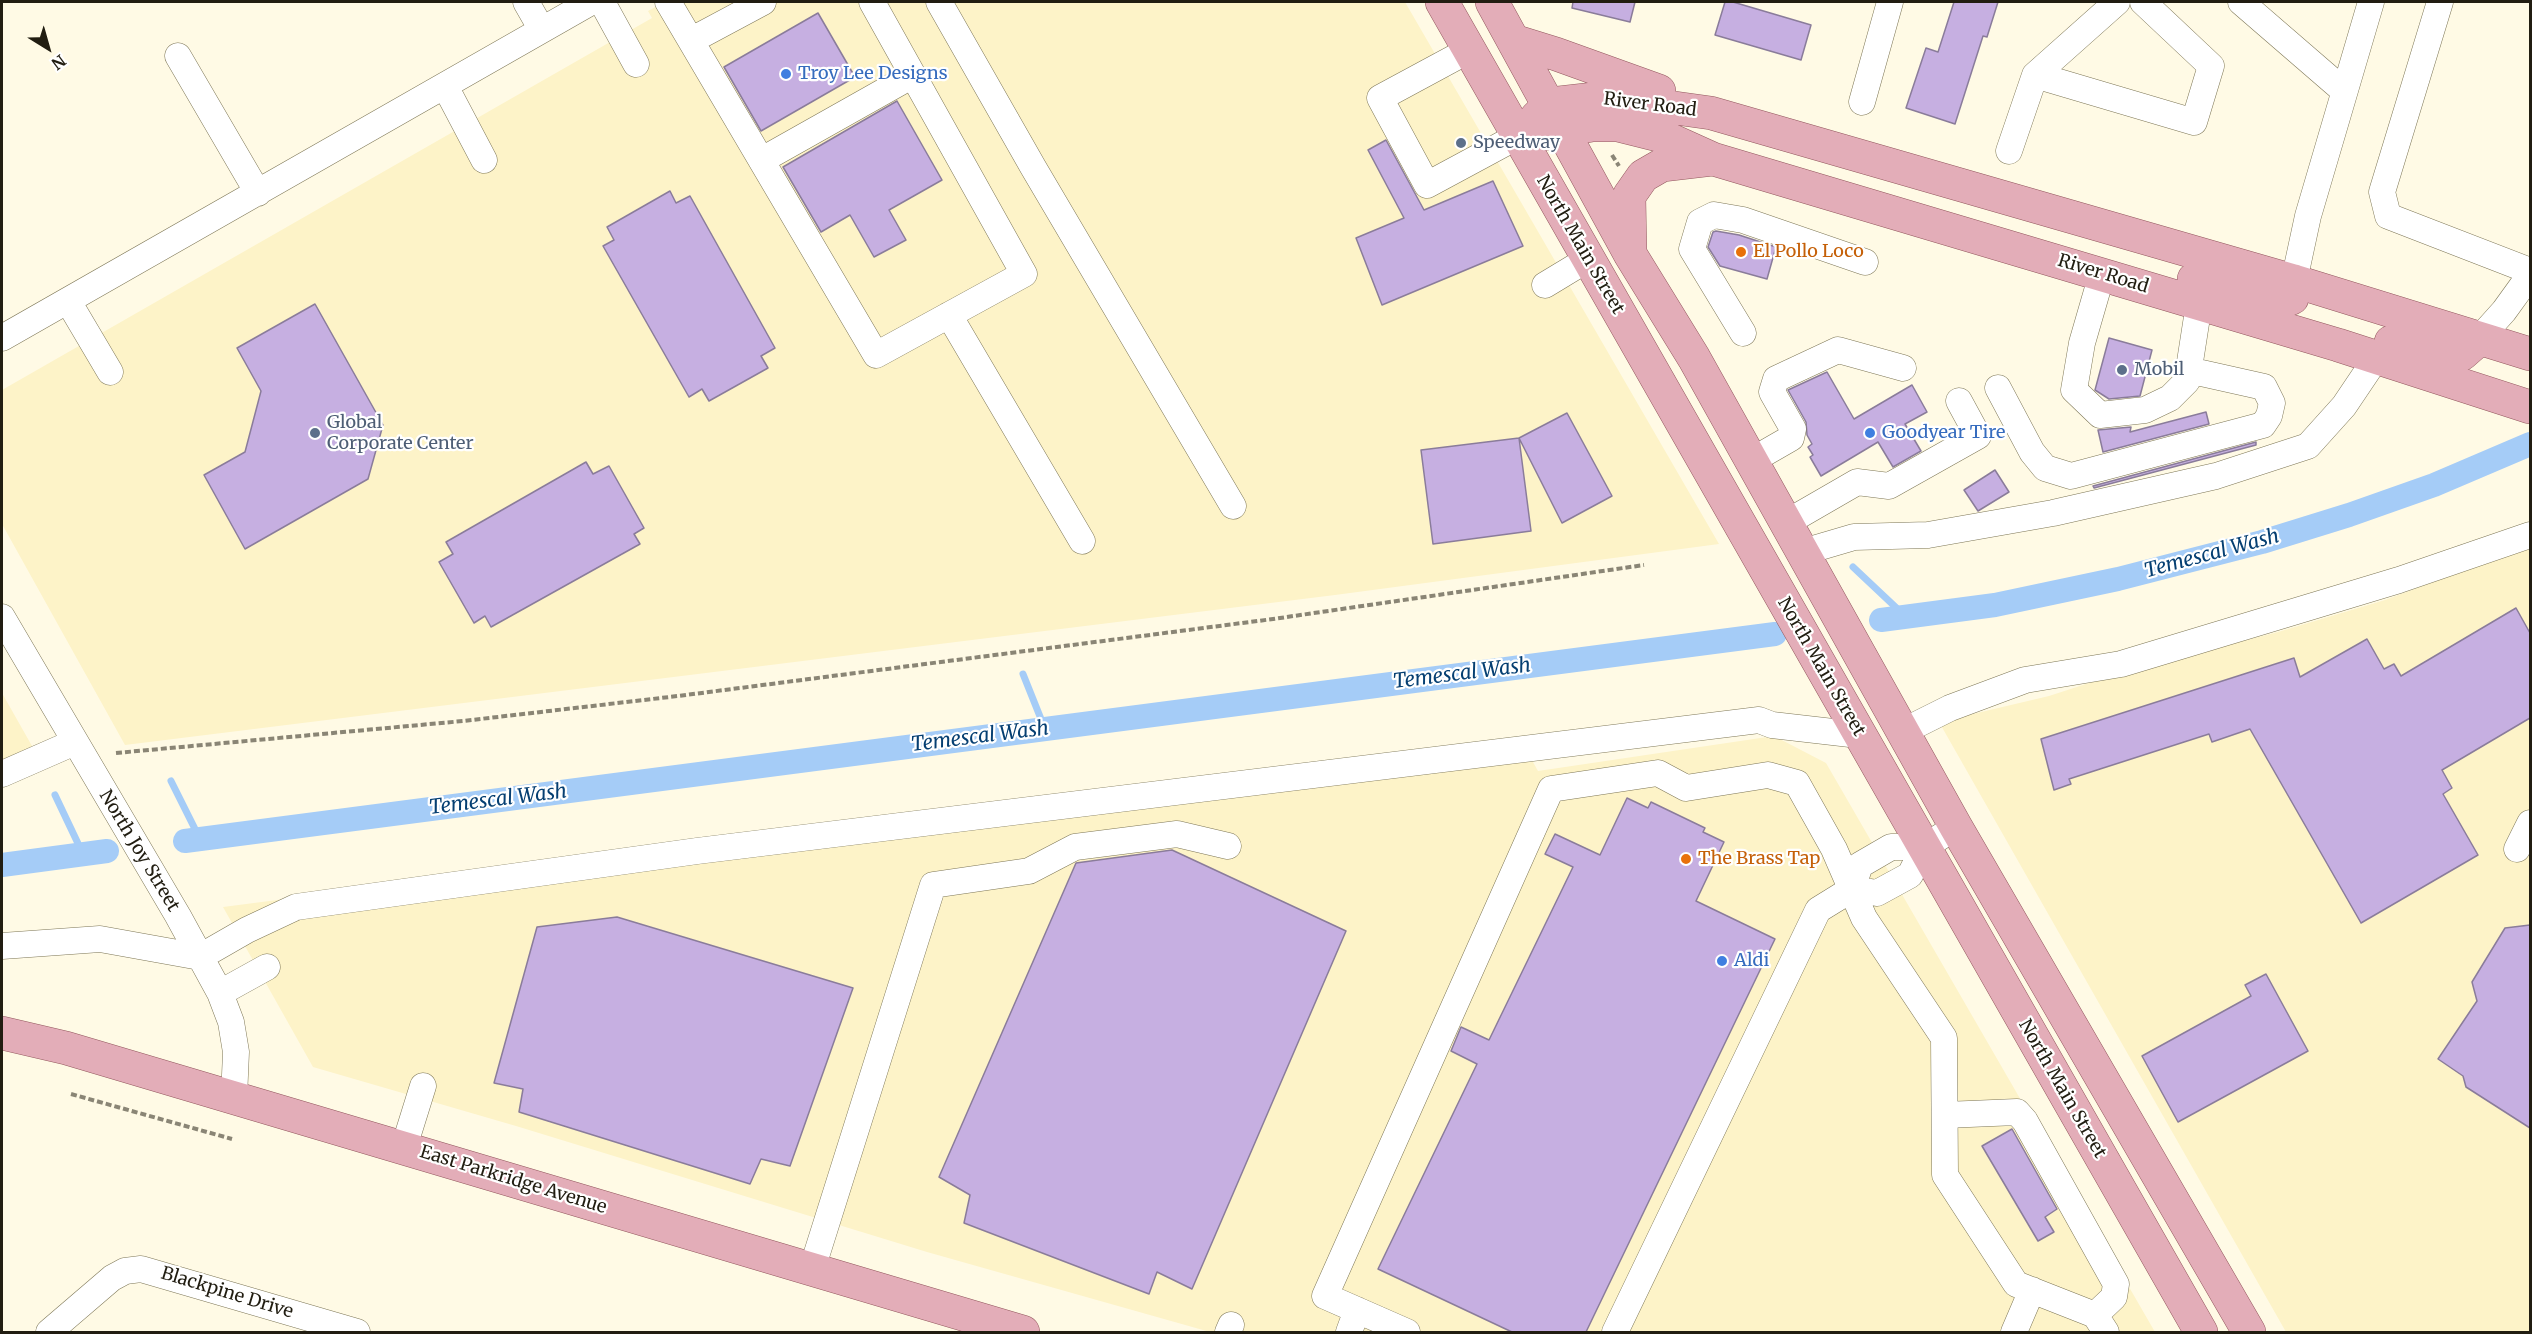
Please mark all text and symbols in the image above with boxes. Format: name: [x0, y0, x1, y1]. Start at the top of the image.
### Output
north arrow: [18, 18, 78, 78]
text: N: [48, 51, 70, 74]
place label: Troy Lee Designs: [798, 63, 948, 85]
marker: Troy Lee Designs: [779, 67, 793, 81]
street label: River Road: [1602, 89, 1698, 121]
place label: Speedway: [1473, 132, 1560, 154]
marker: Speedway: [1454, 136, 1468, 150]
street label: North Main Street: [1532, 172, 1628, 318]
place label: El Pollo Loco: [1753, 241, 1864, 263]
marker: El Pollo Loco: [1734, 245, 1748, 259]
street label: River Road: [2055, 250, 2151, 298]
place label: Mobil: [2134, 359, 2184, 381]
marker: Mobil: [2115, 363, 2129, 377]
place label: Global Corporate Center: [327, 412, 474, 454]
place label: Goodyear Tire: [1882, 422, 2005, 444]
marker: Global Corporate Center: [308, 426, 322, 440]
marker: Goodyear Tire: [1863, 426, 1877, 440]
water label: Temescal Wash: [2142, 524, 2282, 584]
street label: North Main Street: [1773, 594, 1869, 740]
water label: Temescal Wash: [1392, 654, 1532, 694]
water label: Temescal Wash: [910, 717, 1050, 757]
water label: Temescal Wash: [428, 780, 568, 820]
street label: North Joy Street: [94, 786, 184, 916]
place label: The Brass Tap: [1698, 848, 1820, 870]
marker: The Brass Tap: [1679, 852, 1693, 866]
place label: Aldi: [1734, 950, 1769, 972]
marker: Aldi: [1715, 954, 1729, 968]
street label: North Main Street: [2014, 1016, 2110, 1162]
street label: East Parkridge Avenue: [417, 1141, 609, 1219]
street label: Blackpine Drive: [158, 1263, 296, 1323]

